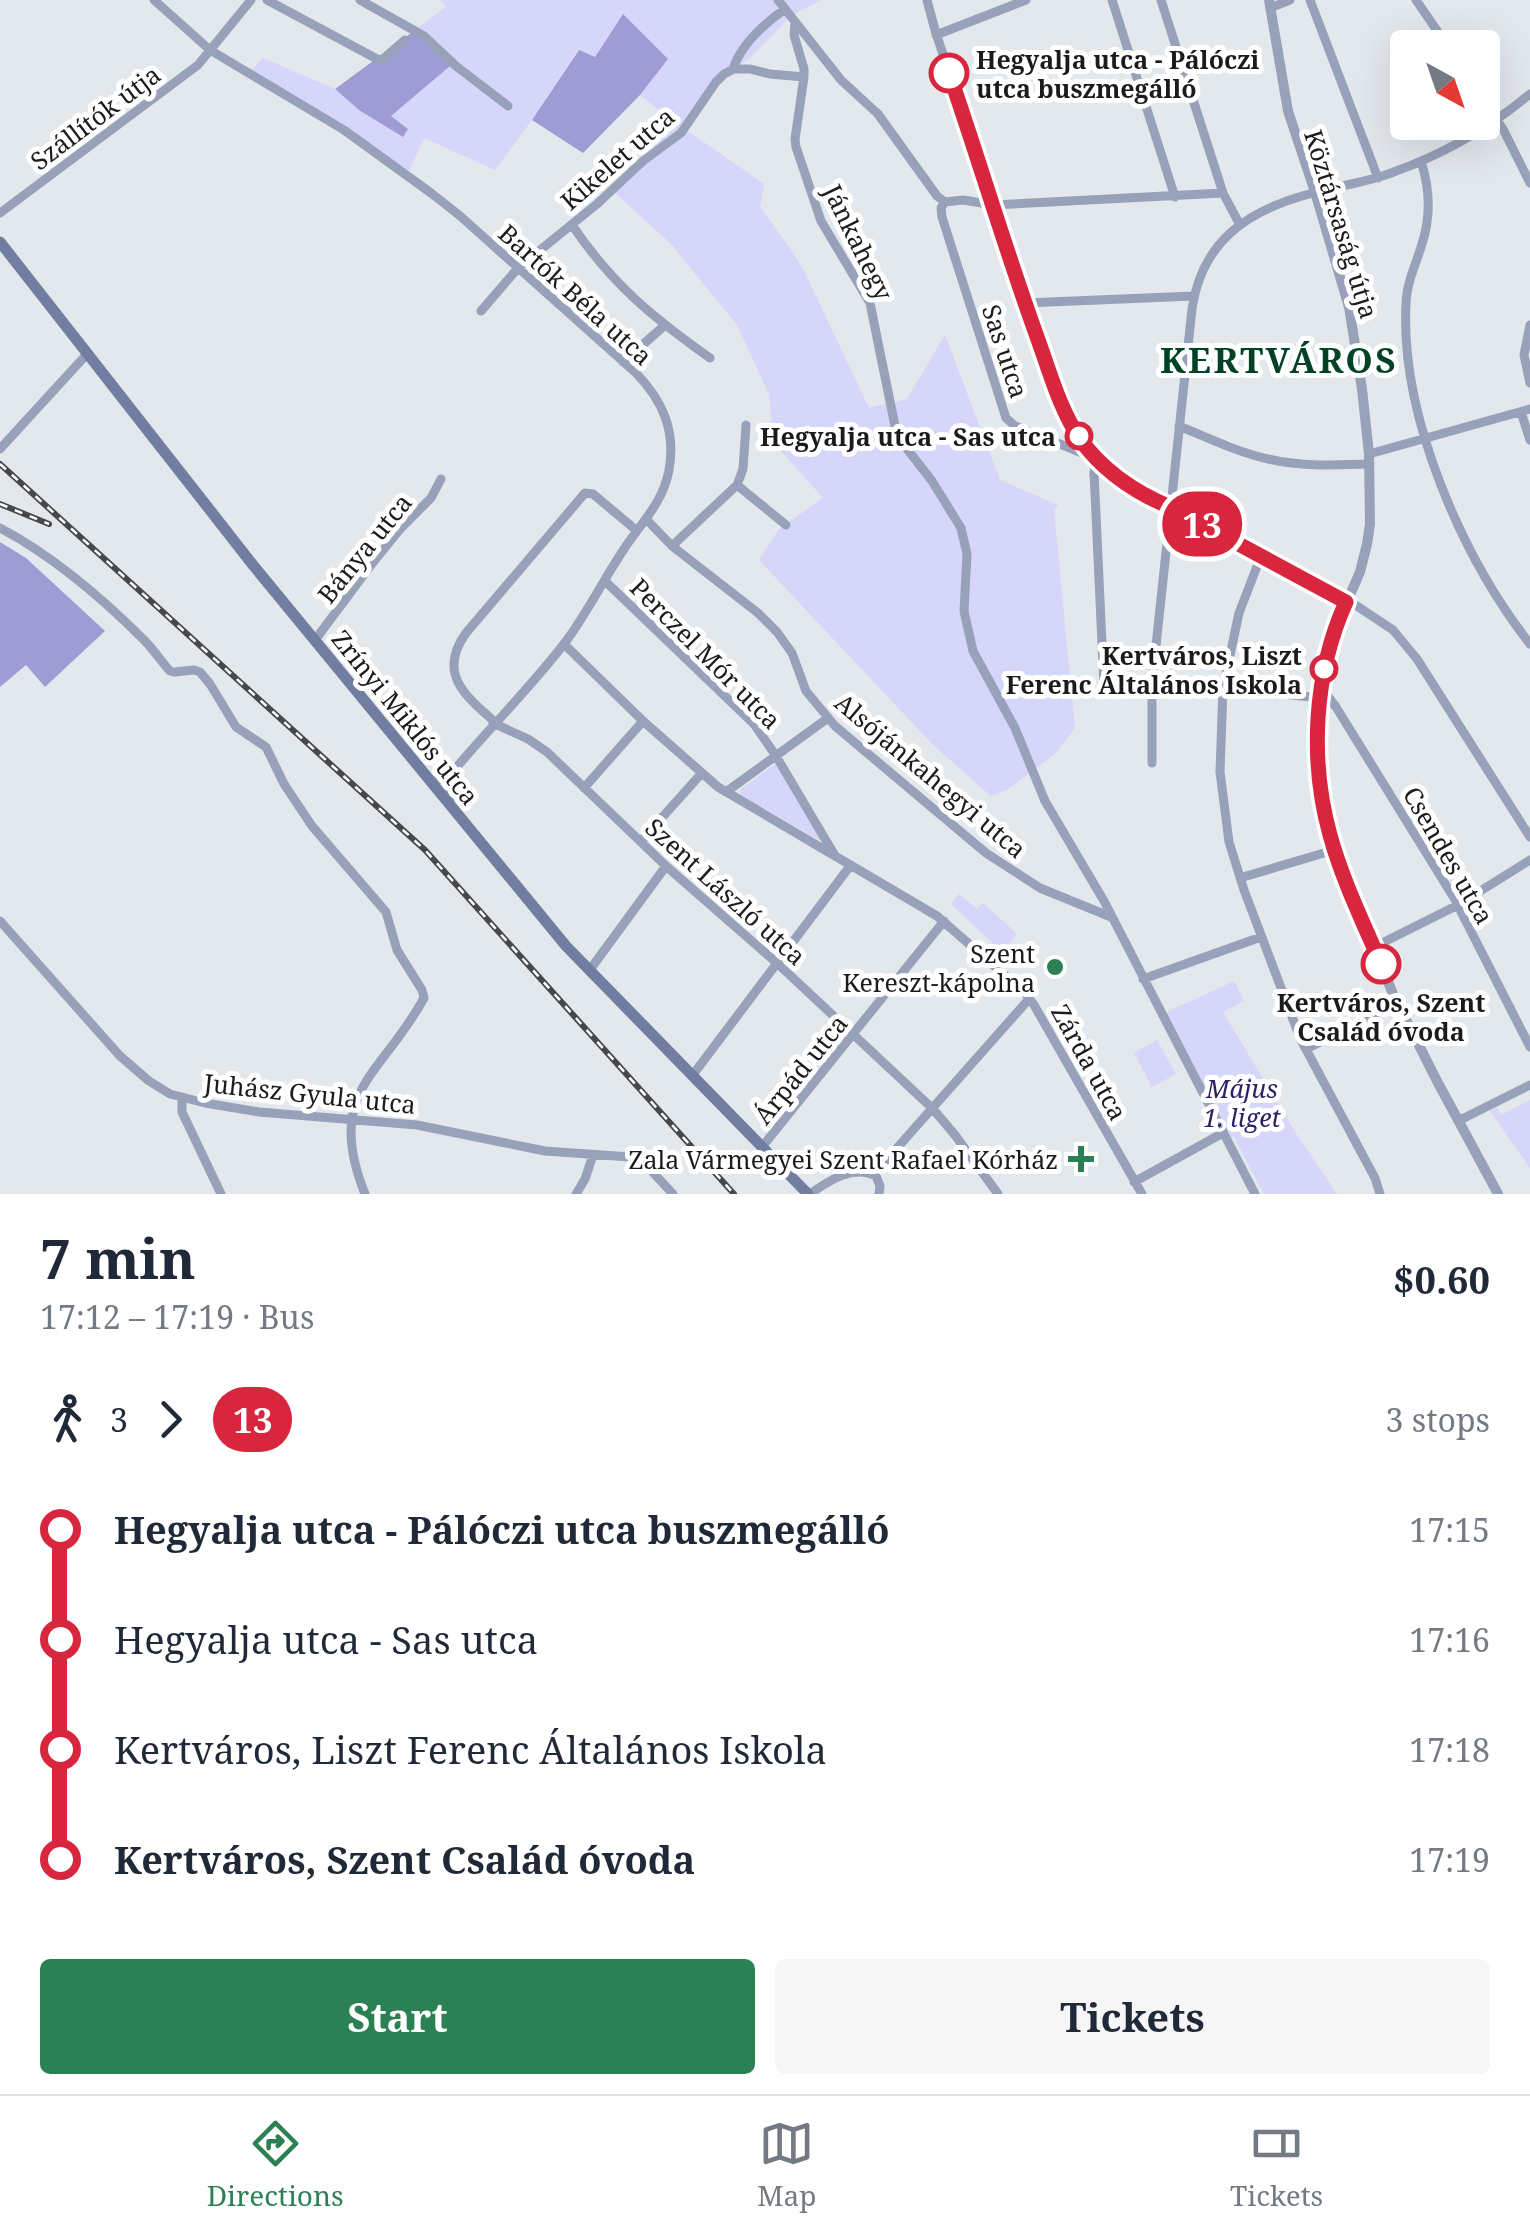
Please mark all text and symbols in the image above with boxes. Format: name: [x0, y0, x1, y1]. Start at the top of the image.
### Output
north arrow: [1390, 30, 1500, 140]
map controls: [1390, 30, 1500, 140]
place label: Hegyalja utca - Pálóczi utca buszmegálló: [976, 42, 1259, 105]
marker: Hegyalja utca - Pálóczi utca buszmegálló: [930, 54, 968, 92]
street label: Szállítók útja: [23, 57, 167, 177]
street label: Kikelet utca: [553, 99, 681, 217]
street label: Köztársaság útja: [1297, 125, 1387, 323]
street label: Jánkahegy: [816, 178, 902, 306]
street label: Bartók Béla utca: [492, 216, 660, 372]
street label: Sas utca: [975, 300, 1037, 402]
district label: KERTVÁROS: [1160, 336, 1398, 383]
place label: Hegyalja utca - Sas utca: [760, 419, 1056, 453]
marker: Hegyalja utca - Sas utca: [1066, 423, 1092, 449]
street label: Bánya utca: [309, 486, 419, 610]
line badge: 13: [1157, 492, 1247, 556]
text: 13: [1182, 501, 1222, 548]
street label: Perczel Mór utca: [623, 570, 789, 736]
street label: Zrínyi Miklós utca: [325, 622, 487, 812]
place label: Kertváros, Liszt Ferenc Általános Iskola: [1006, 638, 1302, 701]
marker: Kertváros, Liszt Ferenc Általános Iskola: [1311, 656, 1337, 682]
street label: Alsójánkahegyi utca: [828, 685, 1034, 865]
street label: Csendes utca: [1396, 780, 1502, 930]
street label: Szent László utca: [639, 810, 813, 972]
place label: Szent Kereszt-kápolna: [842, 936, 1035, 999]
marker: Kertváros, Szent Család óvoda: [1362, 945, 1400, 983]
marker: Szent Kereszt-kápolna: [1044, 956, 1066, 978]
place label: Kertváros, Szent Család óvoda: [1277, 985, 1485, 1048]
street label: Zárda utca: [1044, 998, 1136, 1126]
street label: Árpád utca: [745, 1007, 855, 1131]
street label: Juhász Gyula utca: [202, 1065, 417, 1121]
park label: Május 1. liget: [1203, 1071, 1281, 1134]
place label: Zala Vármegyei Szent Rafael Kórház: [629, 1142, 1058, 1176]
marker: Zala Vármegyei Szent Rafael Kórház: [1068, 1146, 1094, 1172]
text: 7 min: [40, 1220, 196, 1295]
text: $0.60: [1393, 1253, 1490, 1305]
text: 17:12 – 17:19 · Bus: [40, 1295, 314, 1338]
icon: walk: [40, 1392, 95, 1447]
icon: forward: [143, 1392, 198, 1447]
text: 13: [233, 1396, 272, 1443]
text: 3: [110, 1398, 128, 1441]
text: 3 stops: [1386, 1398, 1490, 1441]
text: Hegyalja utca - Pálóczi utca buszmegálló: [114, 1503, 890, 1555]
text: 17:15: [1409, 1508, 1490, 1551]
text: Hegyalja utca - Sas utca: [114, 1613, 538, 1665]
text: 17:16: [1409, 1618, 1490, 1661]
text: Kertváros, Liszt Ferenc Általános Iskola: [114, 1723, 827, 1775]
text: 17:18: [1409, 1728, 1490, 1771]
text: Kertváros, Szent Család óvoda: [114, 1833, 695, 1885]
text: 17:19: [1409, 1838, 1490, 1881]
button: Start: [40, 1959, 755, 2074]
button: Tickets: [775, 1959, 1490, 2074]
tab: Directions: [207, 2116, 344, 2214]
tab: Map: [757, 2116, 816, 2214]
tab: Tickets: [1230, 2116, 1323, 2214]

